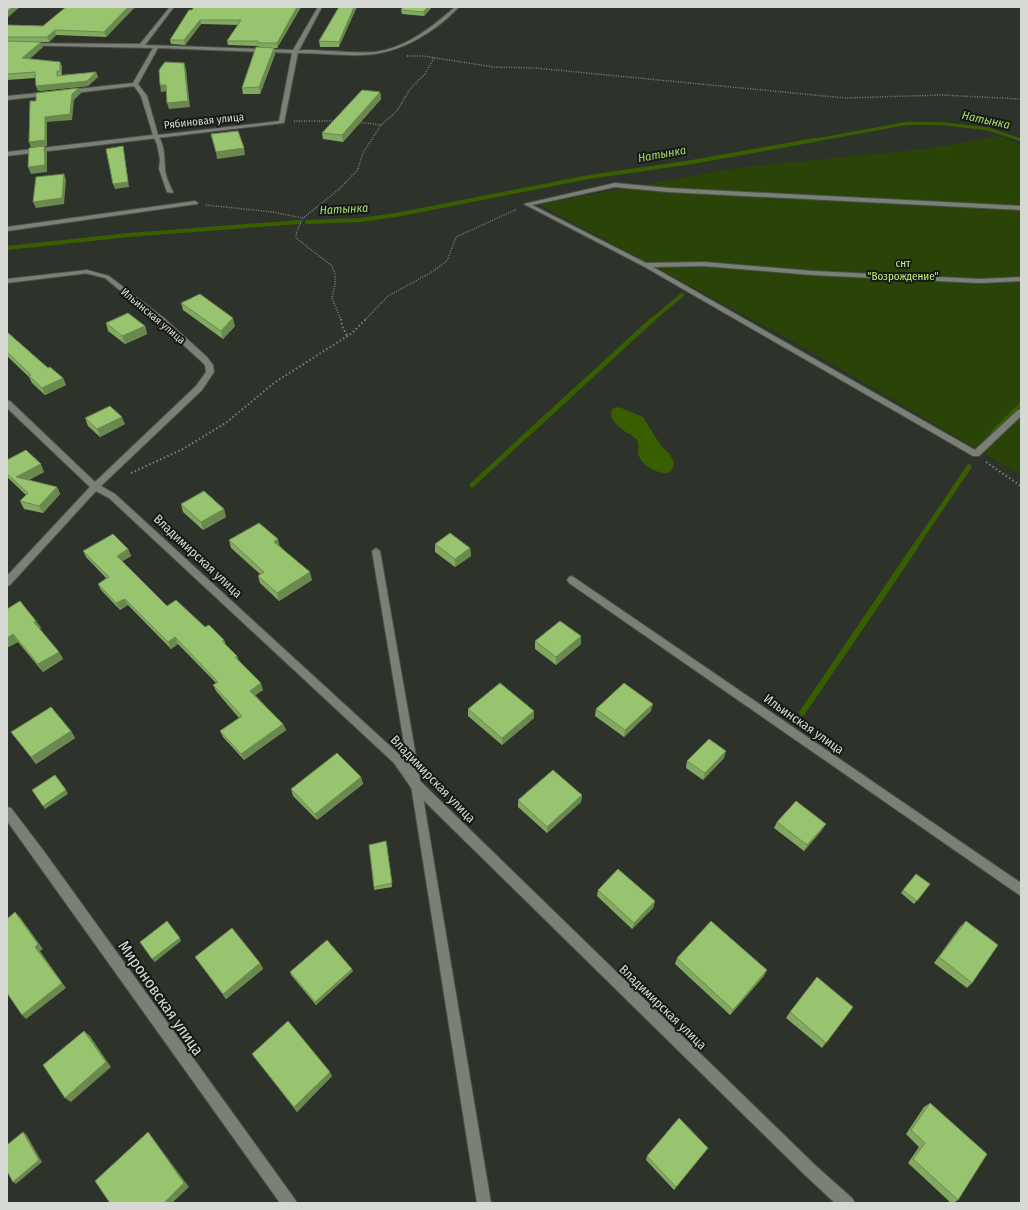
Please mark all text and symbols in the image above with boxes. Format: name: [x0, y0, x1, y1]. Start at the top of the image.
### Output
water label: Натынка: [961, 108, 1011, 132]
street label: Рябиновая улица: [163, 110, 245, 132]
water label: Натынка: [637, 143, 687, 165]
water label: Натынка: [319, 201, 369, 217]
park label: снт "Возрождение": [867, 257, 939, 283]
street label: Ильинская улица: [118, 285, 188, 347]
street label: Владимирская улица: [151, 511, 245, 601]
street label: Ильинская улица: [761, 691, 847, 757]
street label: Владимирская улица: [388, 732, 478, 826]
street label: Мироновская улица: [114, 937, 208, 1059]
street label: Владимирская улица: [616, 962, 710, 1052]

